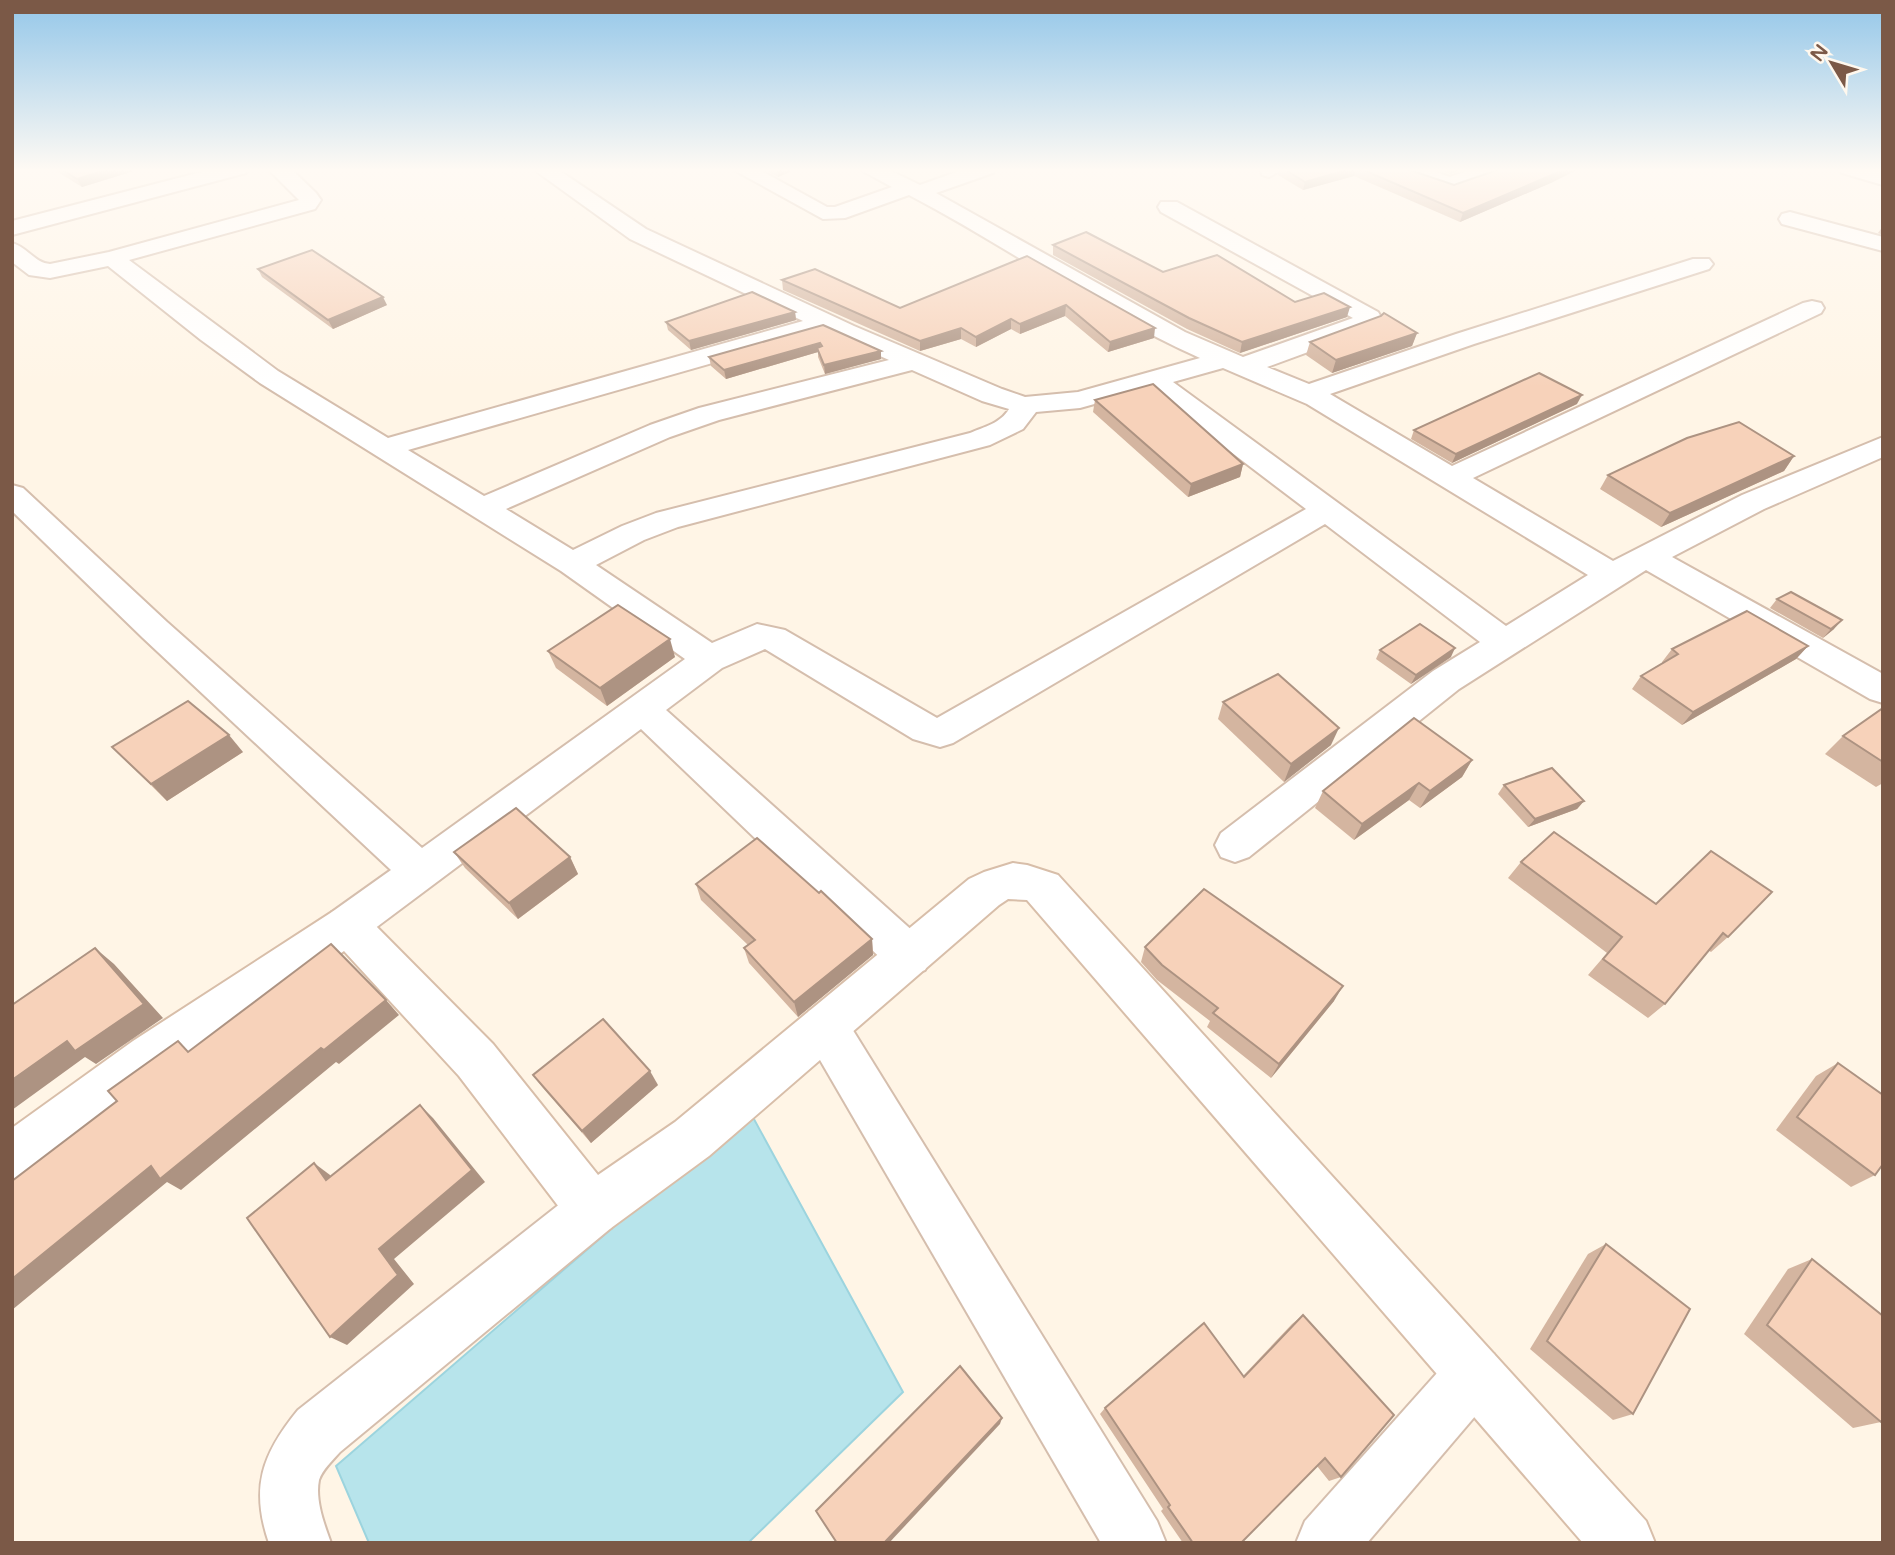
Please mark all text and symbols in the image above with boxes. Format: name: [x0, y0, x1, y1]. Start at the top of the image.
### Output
north arrow: [1797, 28, 1867, 98]
text: N: [1806, 40, 1833, 66]

